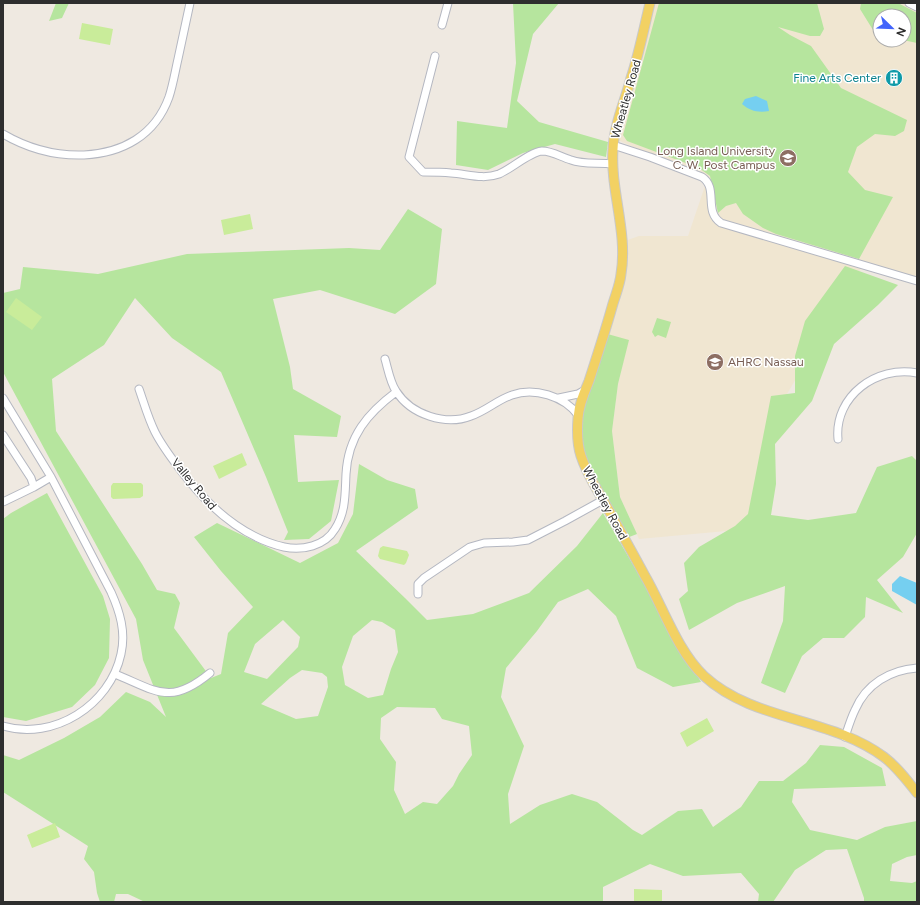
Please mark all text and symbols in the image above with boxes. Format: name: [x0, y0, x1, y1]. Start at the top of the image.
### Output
north arrow: [872, 8, 912, 48]
text: N: [893, 25, 908, 38]
street label: Wheatley Road: [608, 58, 644, 140]
building icon: Fine Arts Center: [884, 68, 904, 88]
place label: Fine Arts Center: [793, 71, 881, 85]
place label: Long Island University C. W. Post Campus: [657, 144, 776, 172]
school or university icon: Long Island University C. W. Post Campus: [778, 148, 798, 168]
school or university icon: AHRC Nassau: [705, 352, 725, 372]
place label: AHRC Nassau: [728, 355, 804, 369]
street label: Valley Road: [169, 456, 219, 512]
street label: Wheatley Road: [580, 464, 630, 542]

